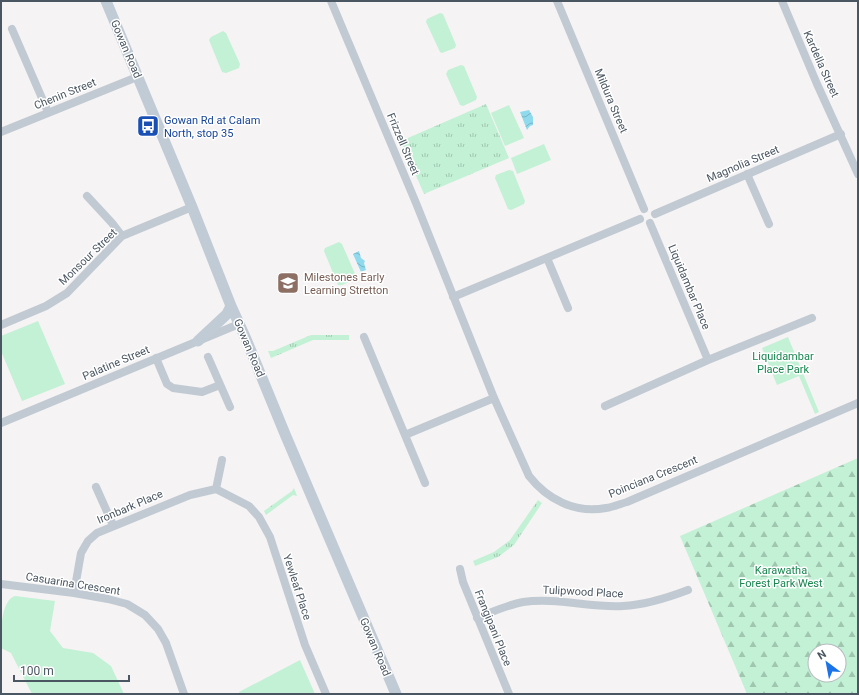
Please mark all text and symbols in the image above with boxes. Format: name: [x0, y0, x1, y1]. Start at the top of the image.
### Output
street label: Gowan Road: [108, 18, 144, 80]
street label: Kardella Street: [800, 29, 842, 100]
street label: Mildura Street: [592, 67, 631, 135]
street label: Chenin Street: [32, 76, 98, 112]
street label: Frizzell Street: [384, 111, 422, 177]
bus stop icon: Gowan Rd at Calam North, stop 35: [135, 113, 161, 139]
place label: Gowan Rd at Calam North, stop 35: [164, 114, 260, 140]
street label: Magnolia Street: [705, 143, 781, 185]
street label: Monsour Street: [56, 226, 120, 288]
street label: Liquidambar Place: [665, 242, 713, 332]
school or university icon: Milestones Early Learning Stretton: [275, 270, 301, 296]
place label: Milestones Early Learning Stretton: [304, 271, 388, 297]
street label: Gowan Road: [231, 317, 267, 379]
street label: Palatine Street: [81, 343, 152, 383]
park label: Liquidambar Place Park: [752, 350, 814, 376]
street label: Poinciana Crescent: [607, 453, 700, 501]
street label: Ironbark Place: [95, 487, 165, 527]
street label: Yewleaf Place: [280, 552, 314, 622]
park label: Karawatha Forest Park West: [739, 564, 823, 590]
street label: Casuarina Crescent: [25, 570, 122, 598]
street label: Tulipwood Place: [542, 583, 624, 601]
street label: Frangipani Place: [472, 588, 514, 668]
street label: Gowan Road: [357, 616, 393, 678]
north arrow: [807, 643, 847, 683]
text: N: [815, 647, 829, 663]
scale bar: [14, 657, 129, 683]
text: 100 m: [20, 664, 54, 678]

